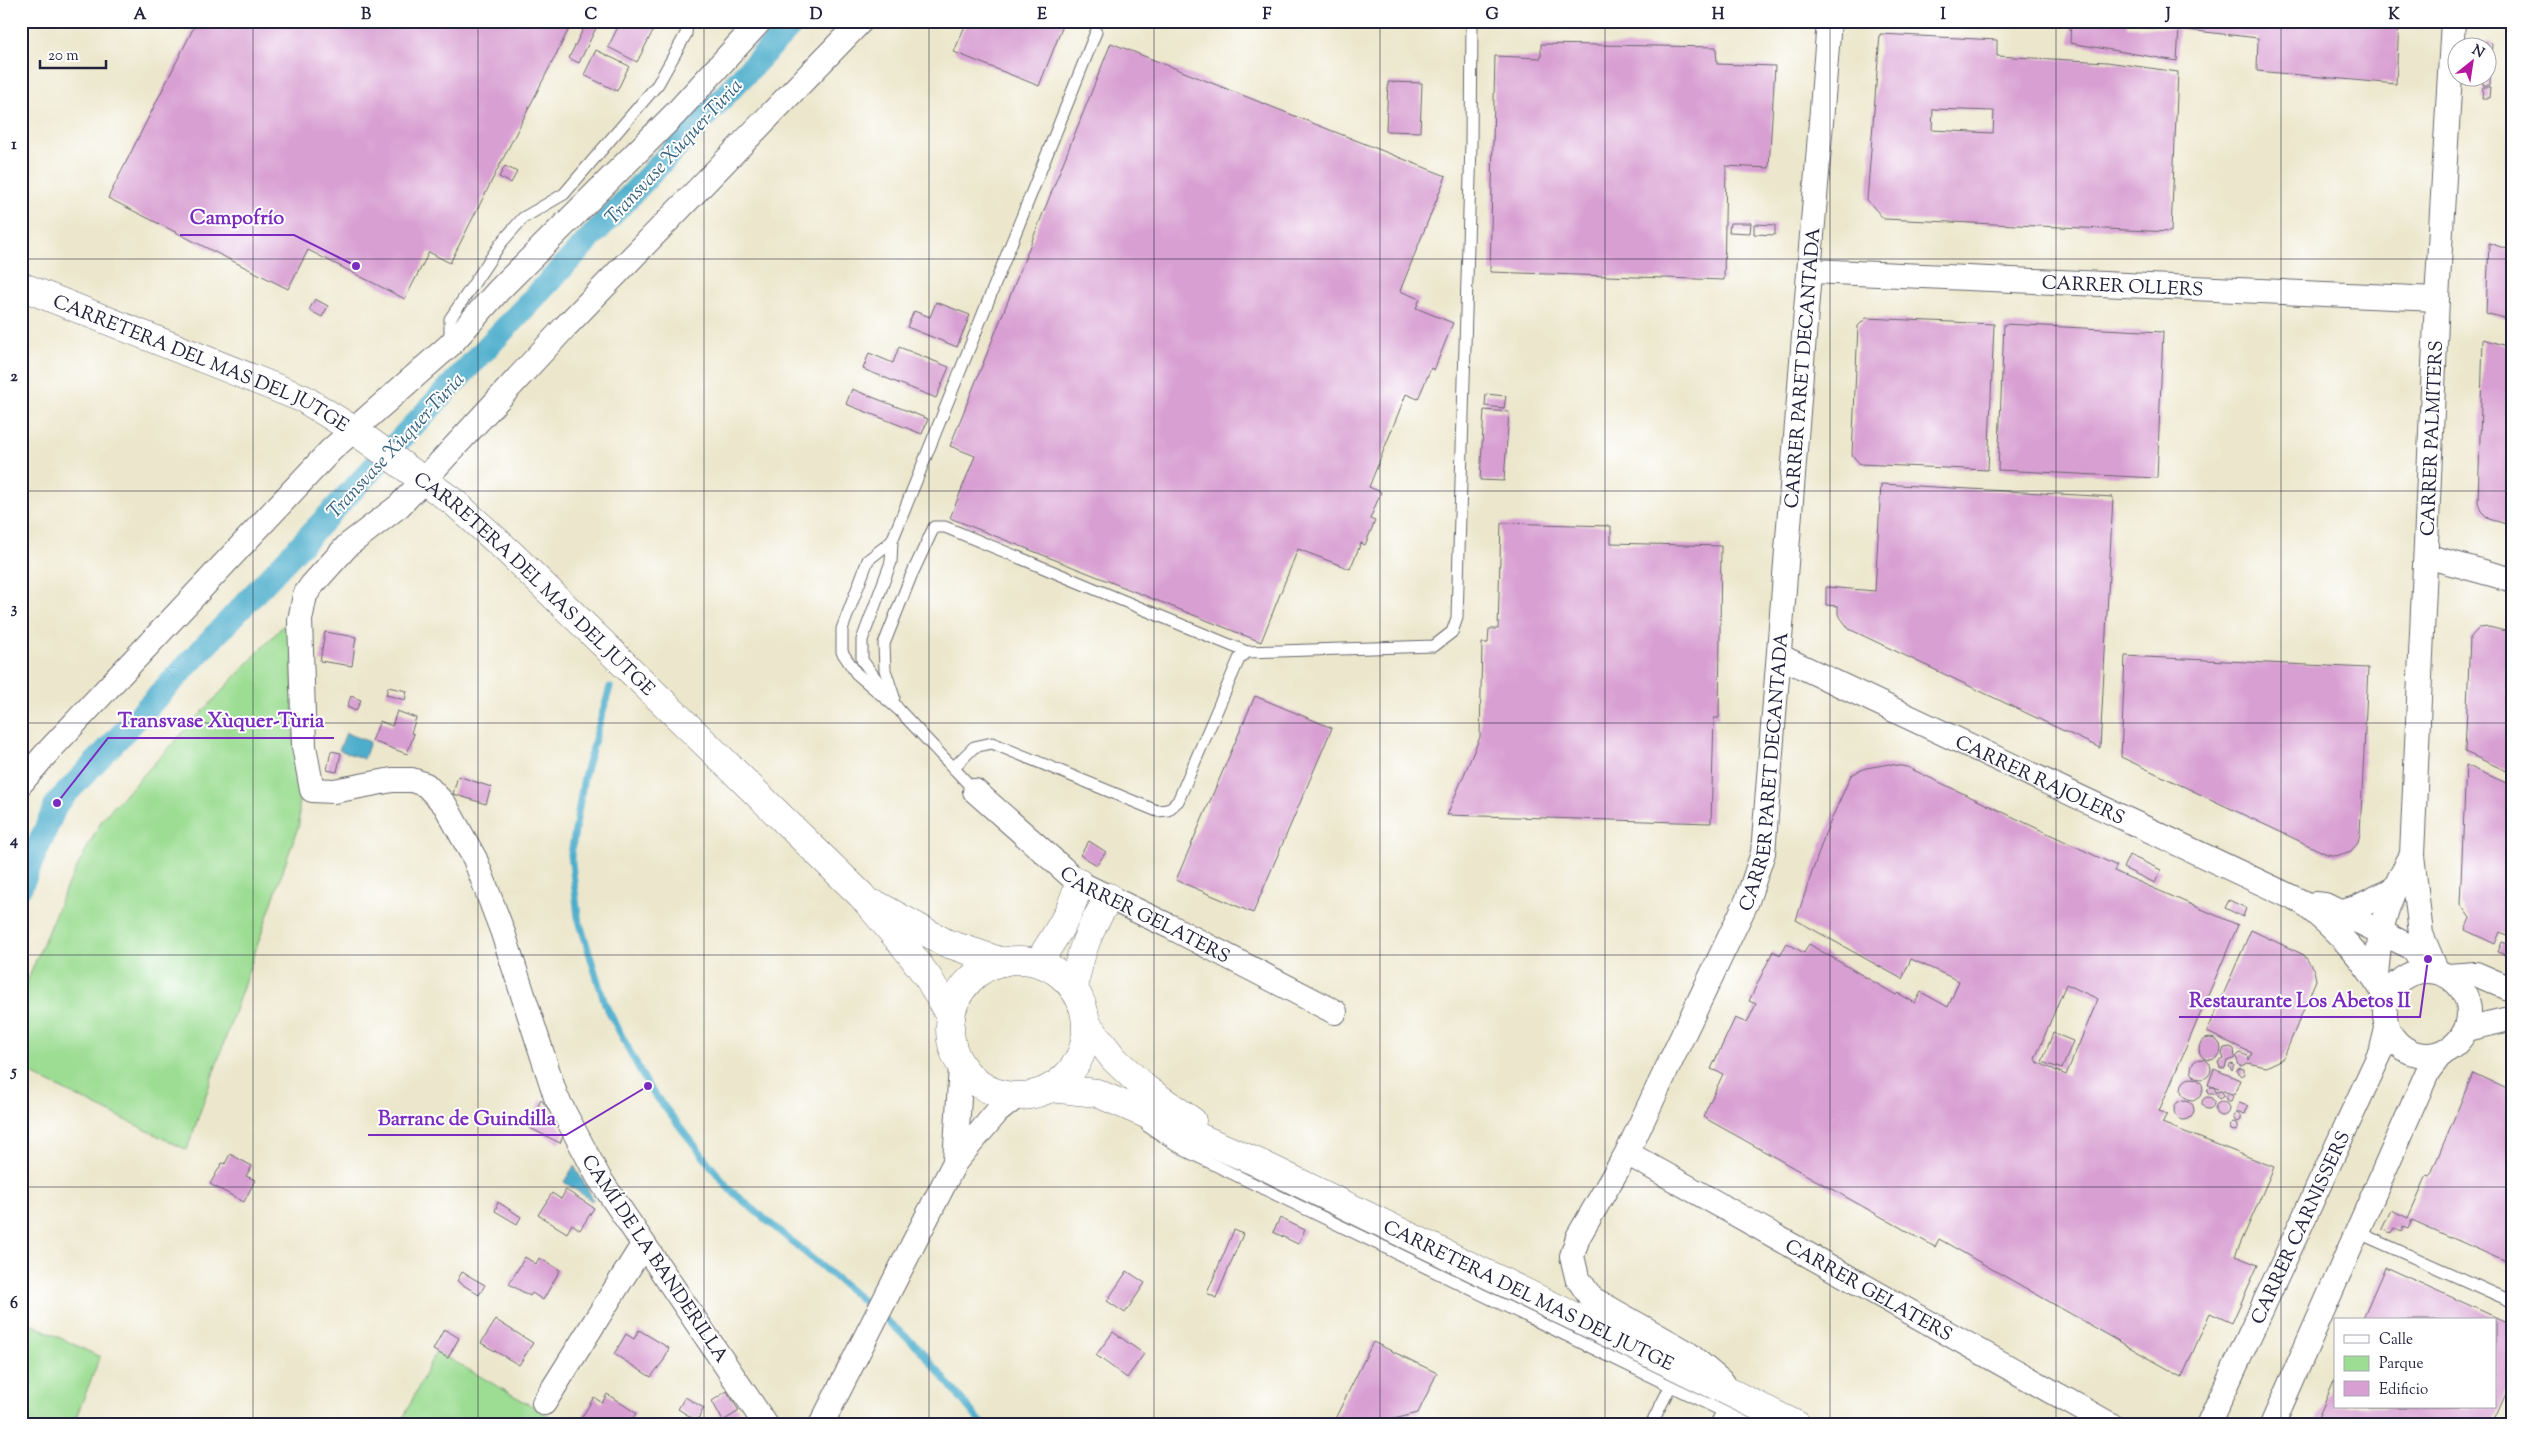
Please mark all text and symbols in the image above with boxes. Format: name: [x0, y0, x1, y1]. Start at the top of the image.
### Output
text: A: [134, 4, 147, 27]
text: B: [361, 4, 371, 27]
text: C: [585, 4, 598, 27]
text: D: [810, 4, 823, 27]
text: E: [1037, 4, 1047, 27]
text: F: [1263, 4, 1272, 27]
text: G: [1485, 4, 1499, 27]
text: H: [1712, 4, 1725, 27]
text: I: [1940, 4, 1946, 27]
text: J: [2164, 4, 2171, 27]
text: K: [2388, 4, 2400, 27]
scale bar: [40, 38, 106, 70]
north arrow: [2446, 38, 2496, 88]
text: N: [2468, 41, 2487, 64]
text: 20 m: [48, 46, 79, 67]
water label: Transvase Xùquer-Tùria: [599, 73, 750, 232]
text: 1: [11, 134, 17, 157]
callout: Campofrío: [180, 200, 294, 235]
text: Campofrío: [190, 205, 284, 234]
street label: CARRER PARET DECANTADA: [1779, 226, 1829, 509]
street label: CARRER OLLERS: [2041, 270, 2204, 305]
street label: CARRETERA DEL MAS DEL JUTGE: [48, 289, 354, 440]
street label: CARRER PALMITERS: [2415, 340, 2451, 537]
text: 2: [10, 366, 18, 389]
water label: Transvase Xùquer-Tùria: [321, 367, 472, 526]
street label: CARRETERA DEL MAS DEL JUTGE: [407, 466, 660, 703]
text: 3: [11, 598, 18, 621]
street label: CARRER PARET DECANTADA: [1733, 631, 1797, 916]
callout: Transvase Xùquer-Tùria: [108, 703, 334, 738]
text: Transvase Xùquer-Tùria: [118, 708, 325, 737]
street label: CARRER RAJOLERS: [1950, 730, 2129, 833]
text: 4: [9, 830, 18, 853]
street label: CARRER GELATERS: [1053, 861, 1234, 971]
callout: Restaurante Los Abetos II: [2179, 982, 2420, 1017]
text: Restaurante Los Abetos II: [2189, 988, 2411, 1017]
text: 5: [9, 1061, 17, 1084]
callout: Barranc de Guindilla: [368, 1100, 566, 1135]
text: Barranc de Guindilla: [378, 1106, 557, 1135]
street label: CARRER CARNISSERS: [2245, 1127, 2358, 1329]
street label: CAMÍ DE LA BANDERILLA: [574, 1150, 734, 1369]
street label: CARRETERA DEL MAS DEL JUTGE: [1378, 1214, 1678, 1379]
street label: CARRER GELATERS: [1779, 1233, 1957, 1349]
text: 6: [10, 1293, 18, 1316]
legend: [2334, 1318, 2496, 1408]
text: Calle: [2379, 1330, 2413, 1351]
text: Parque: [2379, 1354, 2423, 1375]
text: Edificio: [2379, 1380, 2428, 1401]

